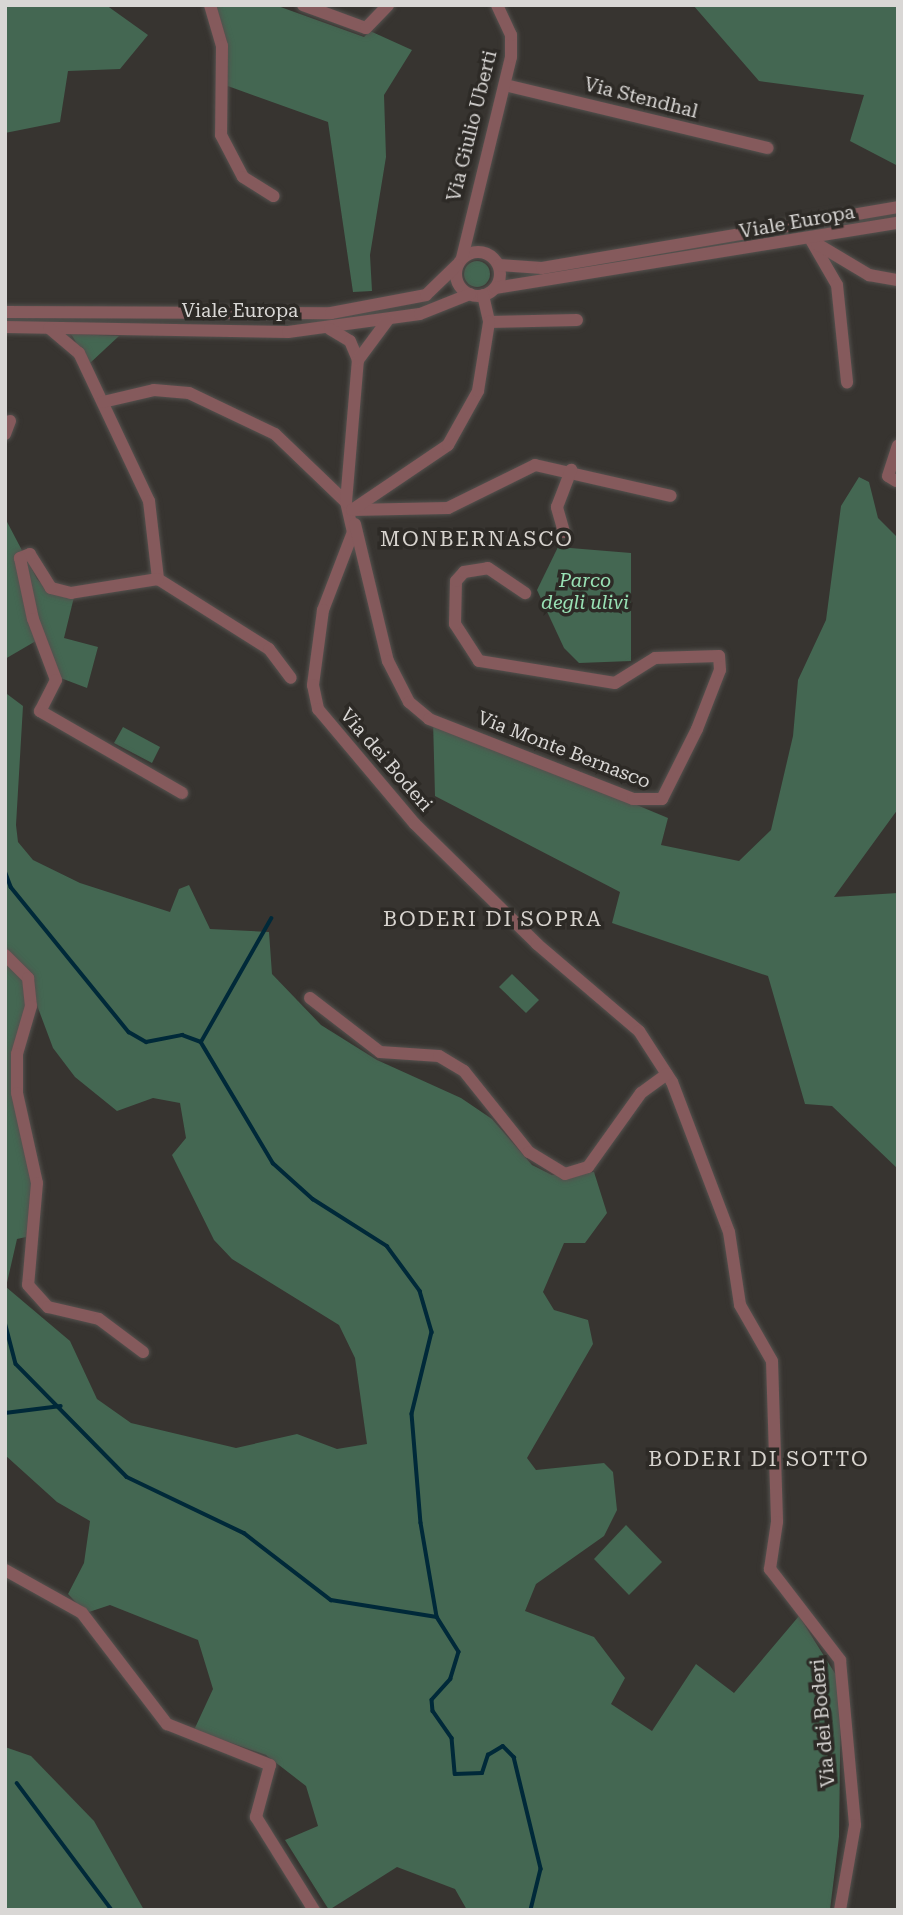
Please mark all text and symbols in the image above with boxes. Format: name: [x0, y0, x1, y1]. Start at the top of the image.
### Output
street label: Via Giulio Uberti: [442, 48, 502, 204]
street label: Via Stendhal: [582, 73, 700, 123]
street label: Viale Europa: [738, 201, 856, 243]
street label: Viale Europa: [182, 300, 298, 322]
district label: MONBERNASCO: [381, 526, 573, 552]
park label: Parco degli ulivi: [541, 570, 629, 614]
street label: Via dei Boderi: [335, 704, 437, 816]
street label: Via Monte Bernasco: [474, 707, 654, 793]
district label: BODERI DI SOPRA: [385, 906, 601, 932]
district label: BODERI DI SOTTO: [650, 1446, 868, 1472]
street label: Via dei Boderi: [806, 1658, 840, 1788]

